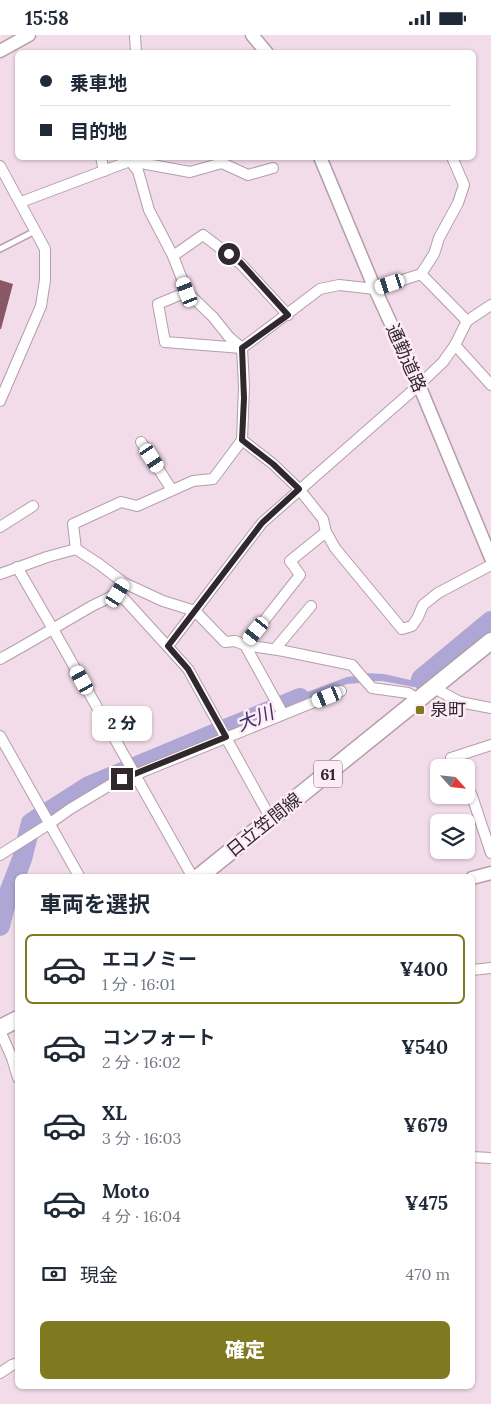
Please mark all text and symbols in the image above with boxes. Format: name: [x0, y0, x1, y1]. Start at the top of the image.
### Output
text: 15:58: [25, 6, 69, 30]
text: 乗車地: [70, 71, 127, 95]
text: 目的地: [70, 119, 127, 143]
route start: [218, 243, 240, 265]
car: [373, 272, 406, 296]
car: [174, 275, 199, 309]
street label: 通勤道路: [381, 320, 432, 395]
car: [137, 441, 166, 475]
car: [103, 576, 132, 610]
car: [240, 615, 271, 647]
car: [68, 663, 95, 697]
car: [310, 684, 343, 710]
place label: 泉町: [430, 698, 466, 721]
water label: 大川: [233, 699, 279, 736]
marker: 泉町: [414, 704, 426, 716]
callout: 2 分: [92, 707, 152, 741]
text: 2 分: [108, 713, 136, 733]
north arrow: [430, 759, 475, 804]
map controls: [430, 759, 475, 859]
road number: 61: [314, 761, 342, 787]
route end: [111, 768, 133, 790]
street label: 日立笠間線: [221, 787, 306, 862]
button: layers: [430, 814, 475, 859]
text: 車両を選択: [40, 890, 150, 918]
icon: car: [42, 947, 87, 992]
text: エコノミー: [102, 947, 197, 971]
text: ¥400: [400, 957, 448, 981]
text: 1 分 · 16:01: [102, 974, 175, 994]
icon: car: [42, 1025, 87, 1070]
text: コンフォート: [102, 1025, 215, 1049]
text: ¥540: [401, 1035, 448, 1059]
text: 2 分 · 16:02: [102, 1052, 181, 1072]
text: XL: [102, 1101, 127, 1125]
icon: car: [42, 1103, 87, 1148]
text: ¥679: [404, 1113, 448, 1137]
text: 3 分 · 16:03: [102, 1128, 181, 1148]
text: Moto: [102, 1179, 149, 1203]
icon: car: [42, 1181, 87, 1226]
text: ¥475: [405, 1191, 448, 1215]
text: 4 分 · 16:04: [102, 1206, 181, 1226]
icon: cash: [40, 1260, 68, 1288]
text: 現金: [80, 1263, 118, 1287]
text: 470 m: [406, 1264, 450, 1284]
button: 確定: [40, 1321, 450, 1379]

